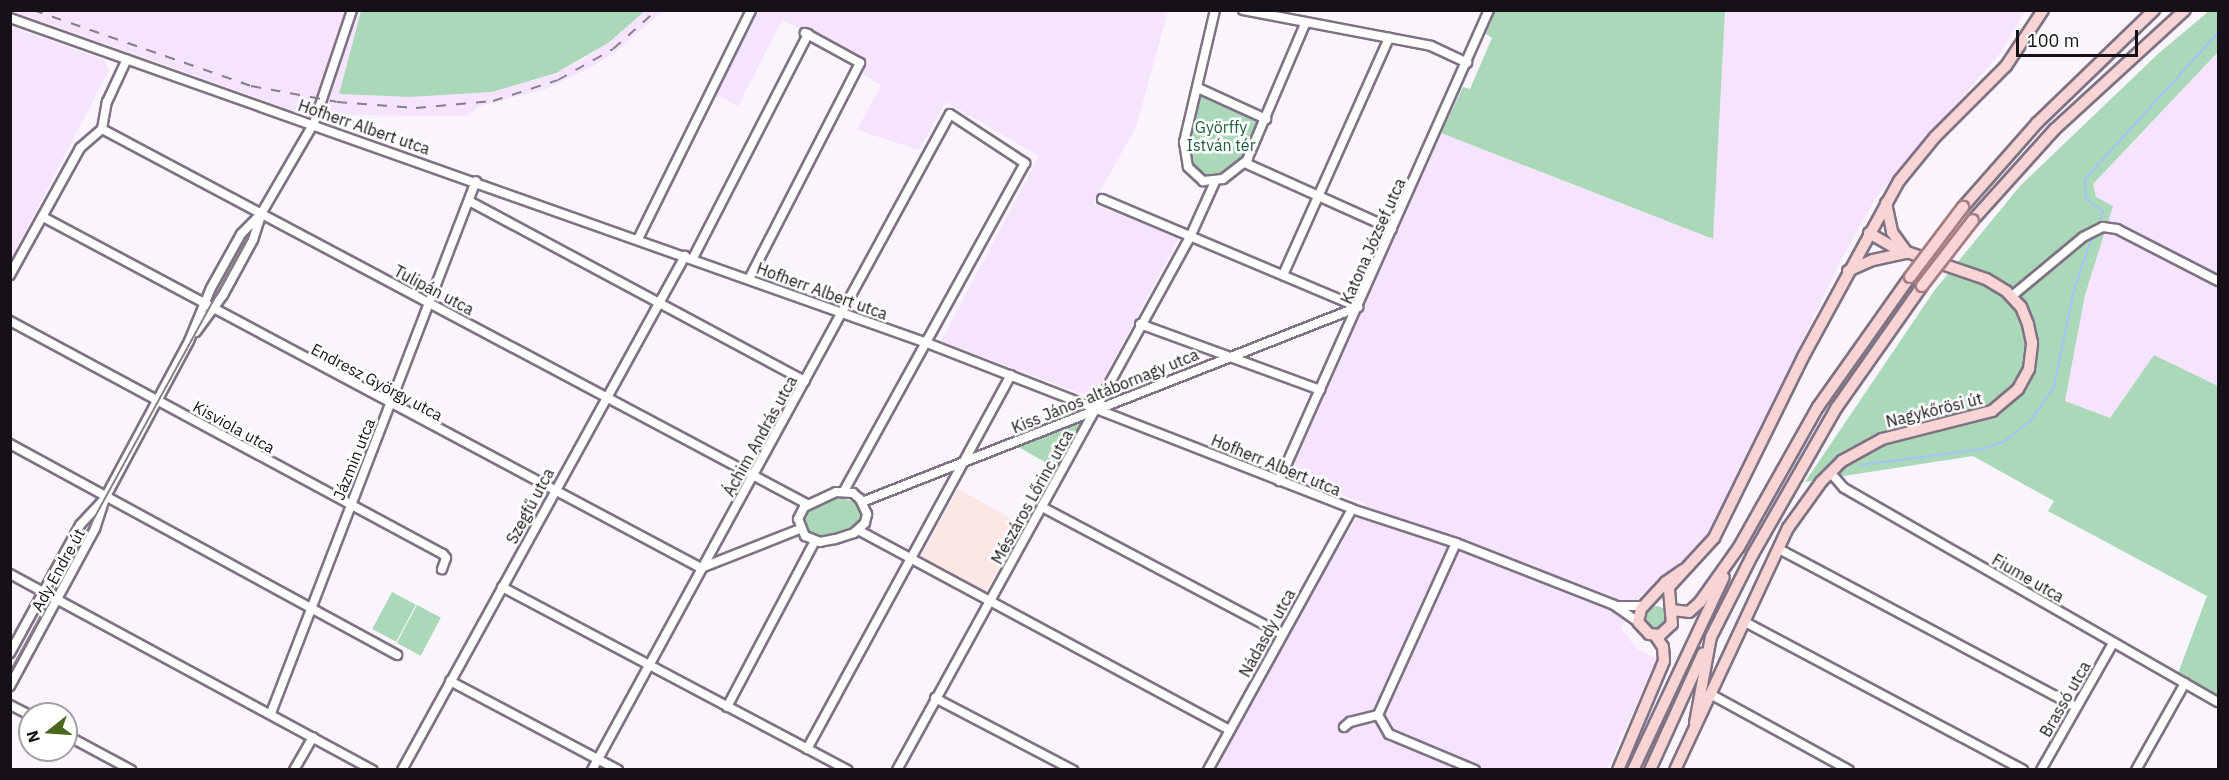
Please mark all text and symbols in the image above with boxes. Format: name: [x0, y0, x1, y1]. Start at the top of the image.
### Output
scale bar: [2019, 18, 2140, 56]
text: 100 m: [2027, 29, 2079, 52]
street label: Hofherr Albert utca: [296, 95, 432, 159]
park label: Györffy István tér: [1186, 117, 1256, 155]
street label: Katona József utca: [1337, 175, 1409, 307]
street label: Hofherr Albert utca: [754, 258, 890, 324]
street label: Tulipán utca: [391, 261, 477, 319]
street label: Endresz György utca: [308, 339, 446, 425]
street label: Kiss János altábornagy utca: [1009, 345, 1201, 437]
street label: Áchim András utca: [719, 372, 801, 500]
street label: Nagykőrösi út: [1884, 389, 1984, 431]
street label: Kisviola utca: [190, 397, 278, 457]
street label: Jázmin utca: [329, 415, 379, 503]
street label: Mészáros Lőrinc utca: [987, 427, 1077, 567]
street label: Hofherr Albert utca: [1208, 430, 1344, 500]
street label: Szegfű utca: [502, 465, 558, 547]
street label: Ady Endre út: [27, 525, 89, 615]
street label: Fiume utca: [1989, 550, 2067, 606]
street label: Nádasdy utca: [1235, 586, 1299, 680]
street label: Brassó utca: [2036, 658, 2094, 740]
north arrow: [18, 702, 78, 762]
text: N: [21, 728, 44, 745]

